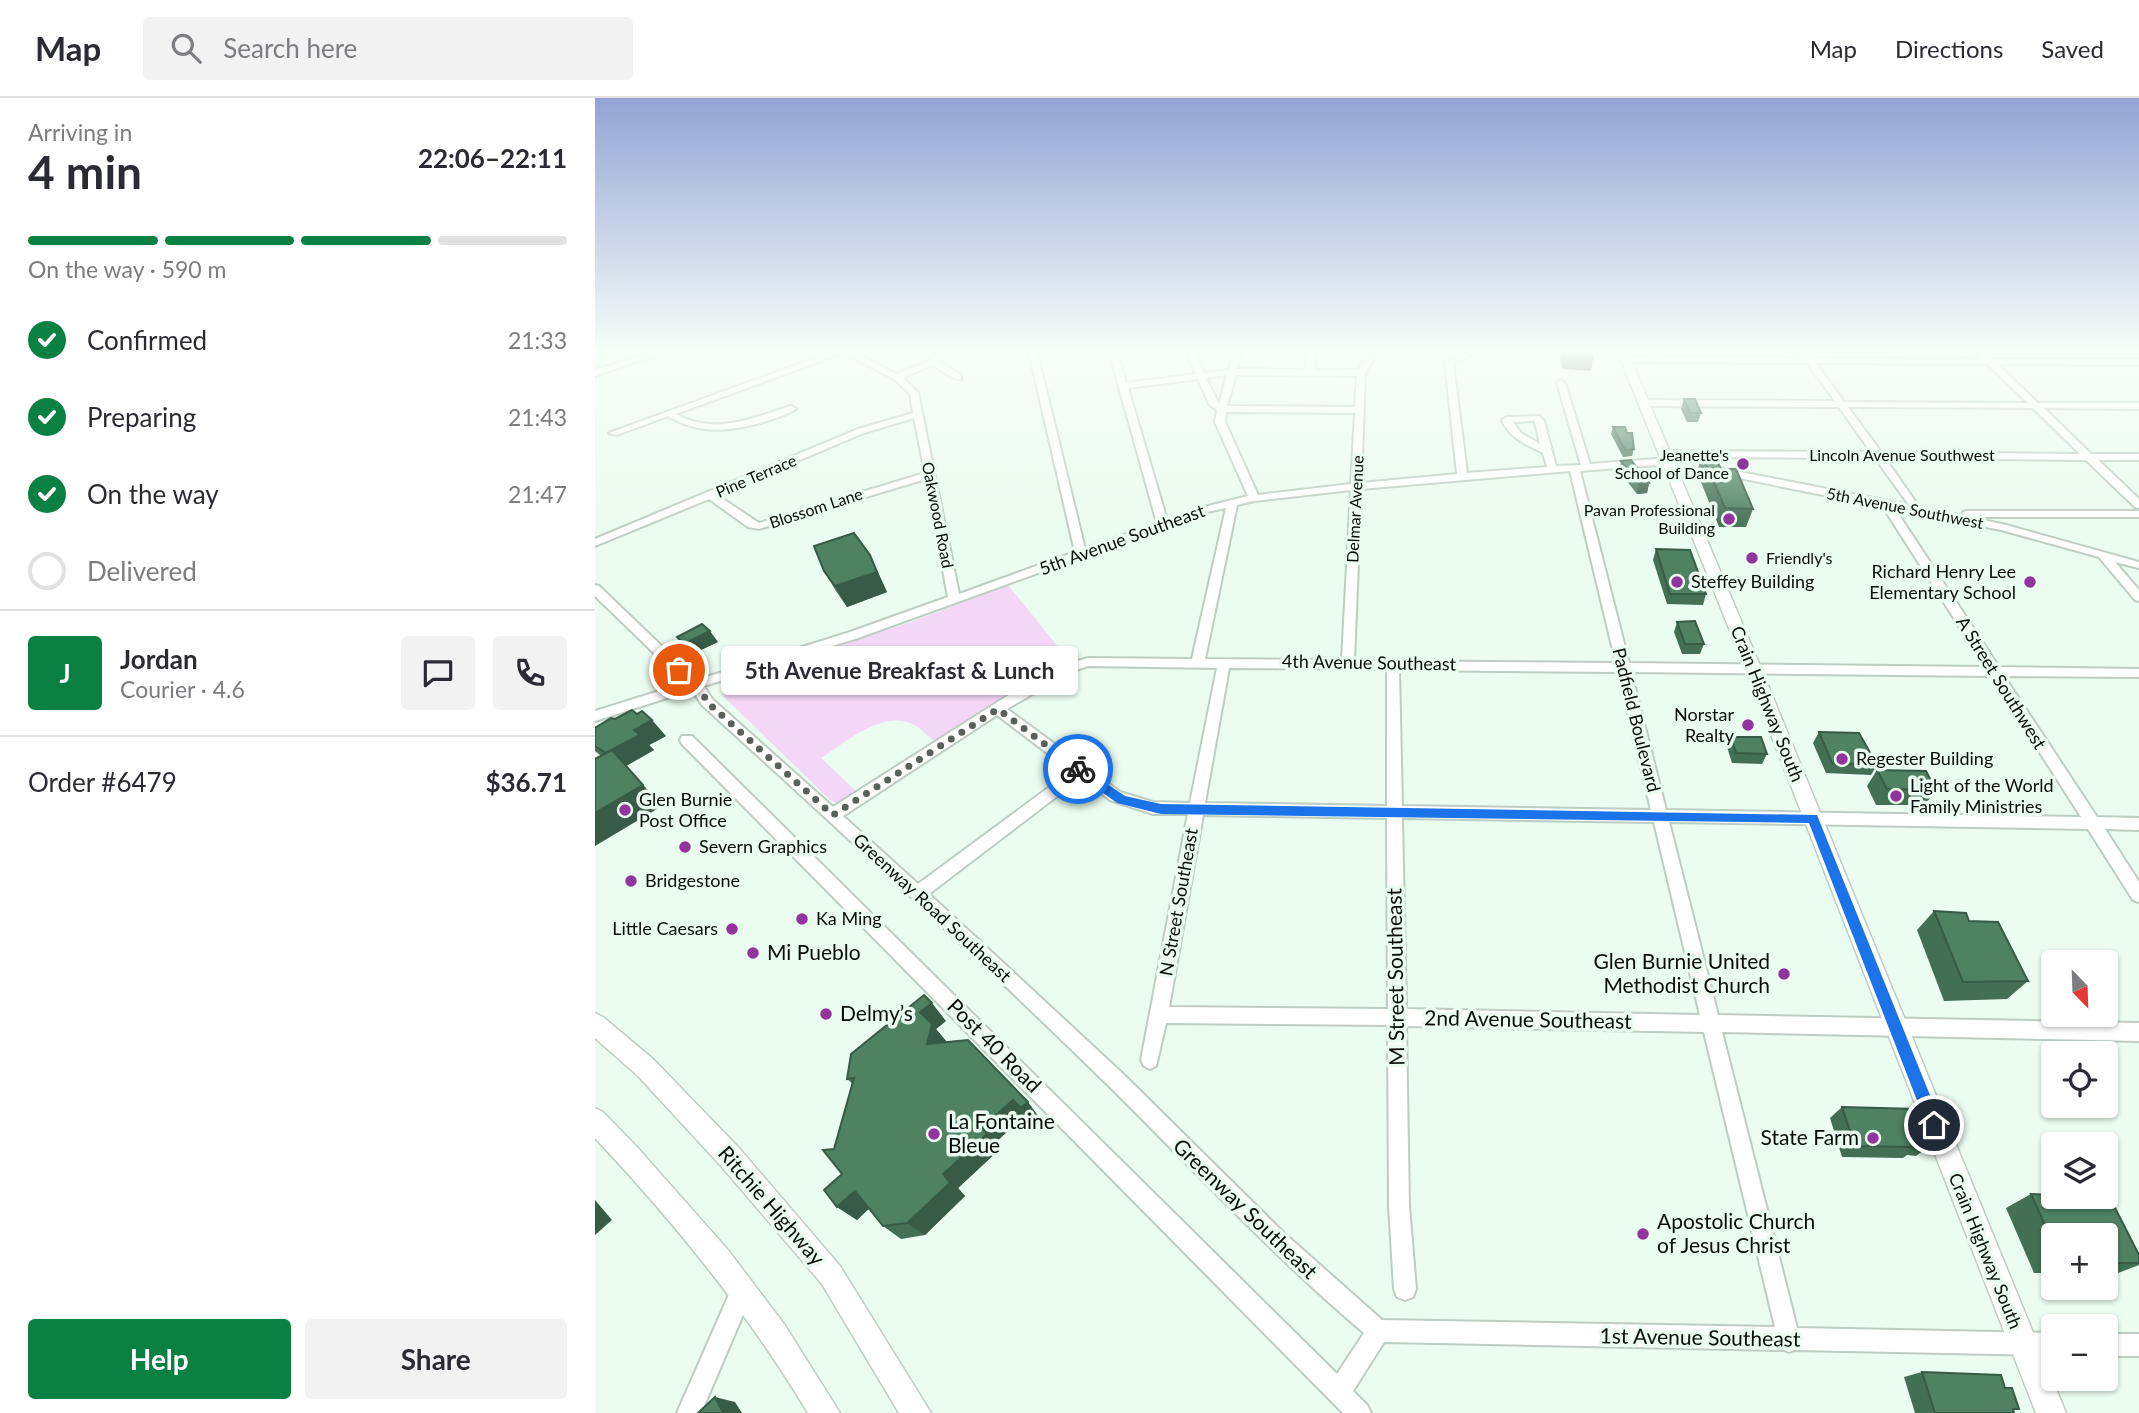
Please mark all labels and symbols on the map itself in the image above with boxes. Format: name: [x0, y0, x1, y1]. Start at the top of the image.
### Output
place label: Jeanette's School of Dance: [1615, 445, 1729, 482]
street label: Lincoln Avenue Southwest: [1809, 445, 1995, 464]
street label: Pine Terrace: [713, 450, 799, 501]
street label: Delmar Avenue: [1342, 455, 1367, 563]
marker: Jeanette's School of Dance: [1735, 456, 1751, 472]
street label: Oakwood Road: [919, 460, 958, 570]
street label: 5th Avenue Southwest: [1825, 483, 1985, 532]
street label: Blossom Lane: [767, 484, 865, 532]
street label: 5th Avenue Southeast: [1036, 499, 1208, 579]
place label: Pavan Professional Building: [1584, 500, 1715, 537]
marker: Pavan Professional Building: [1721, 511, 1737, 527]
place label: Friendly's: [1766, 548, 1833, 567]
marker: Friendly's: [1744, 550, 1760, 566]
place label: Richard Henry Lee Elementary School: [1869, 560, 2016, 603]
place label: Steffey Building: [1691, 570, 1814, 592]
marker: Steffey Building: [1669, 574, 1685, 590]
marker: Richard Henry Lee Elementary School: [2022, 574, 2038, 590]
street label: A Street Southwest: [1952, 612, 2052, 753]
street label: Crain Highway South: [1727, 622, 1809, 785]
pin: [649, 640, 709, 700]
street label: Padfield Boulevard: [1608, 645, 1666, 794]
callout: 5th Avenue Breakfast & Lunch: [721, 646, 1078, 694]
street label: 4th Avenue Southeast: [1282, 649, 1457, 675]
place label: Norstar Realty: [1674, 703, 1735, 746]
marker: Norstar Realty: [1740, 717, 1756, 733]
courier: [1043, 734, 1113, 804]
place label: Regester Building: [1856, 747, 1993, 769]
marker: Regester Building: [1834, 751, 1850, 767]
place label: Light of the World Family Ministries: [1910, 774, 2054, 817]
place label: Glen Burnie Post Office: [639, 788, 732, 831]
marker: Light of the World Family Ministries: [1888, 788, 1904, 804]
marker: Glen Burnie Post Office: [617, 802, 633, 818]
street label: N Street Southeast: [1154, 826, 1202, 977]
street label: Greenway Road Southeast: [849, 828, 1017, 987]
place label: Severn Graphics: [699, 835, 827, 857]
marker: Severn Graphics: [677, 839, 693, 855]
place label: Bridgestone: [645, 869, 740, 891]
marker: Bridgestone: [623, 873, 639, 889]
street label: M Street Southeast: [1380, 887, 1409, 1066]
place label: Ka Ming: [816, 907, 882, 929]
marker: Ka Ming: [794, 911, 810, 927]
place label: Little Caesars: [612, 917, 718, 939]
marker: Little Caesars: [724, 921, 740, 937]
place label: Mi Pueblo: [767, 939, 861, 964]
marker: Mi Pueblo: [745, 945, 761, 961]
place label: Glen Burnie United Methodist Church: [1593, 948, 1770, 997]
north arrow: [2041, 950, 2117, 1027]
marker: Glen Burnie United Methodist Church: [1776, 966, 1792, 982]
street label: Post 40 Road: [943, 993, 1047, 1097]
place label: Delmy’s: [840, 1000, 913, 1025]
street label: 2nd Avenue Southeast: [1424, 1004, 1632, 1033]
marker: Delmy’s: [818, 1006, 834, 1022]
pin: [1904, 1095, 1964, 1155]
place label: La Fontaine Bleue: [948, 1108, 1055, 1157]
place label: State Farm: [1761, 1124, 1859, 1149]
marker: La Fontaine Bleue: [926, 1126, 942, 1142]
marker: State Farm: [1865, 1130, 1881, 1146]
street label: Greenway Southeast: [1169, 1133, 1324, 1284]
street label: Ritchie Highway: [714, 1140, 831, 1270]
street label: Crain Highway South: [1945, 1169, 2027, 1332]
place label: Apostolic Church of Jesus Christ: [1657, 1208, 1815, 1257]
marker: Apostolic Church of Jesus Christ: [1635, 1226, 1651, 1242]
street label: 1st Avenue Southeast: [1599, 1322, 1801, 1351]

